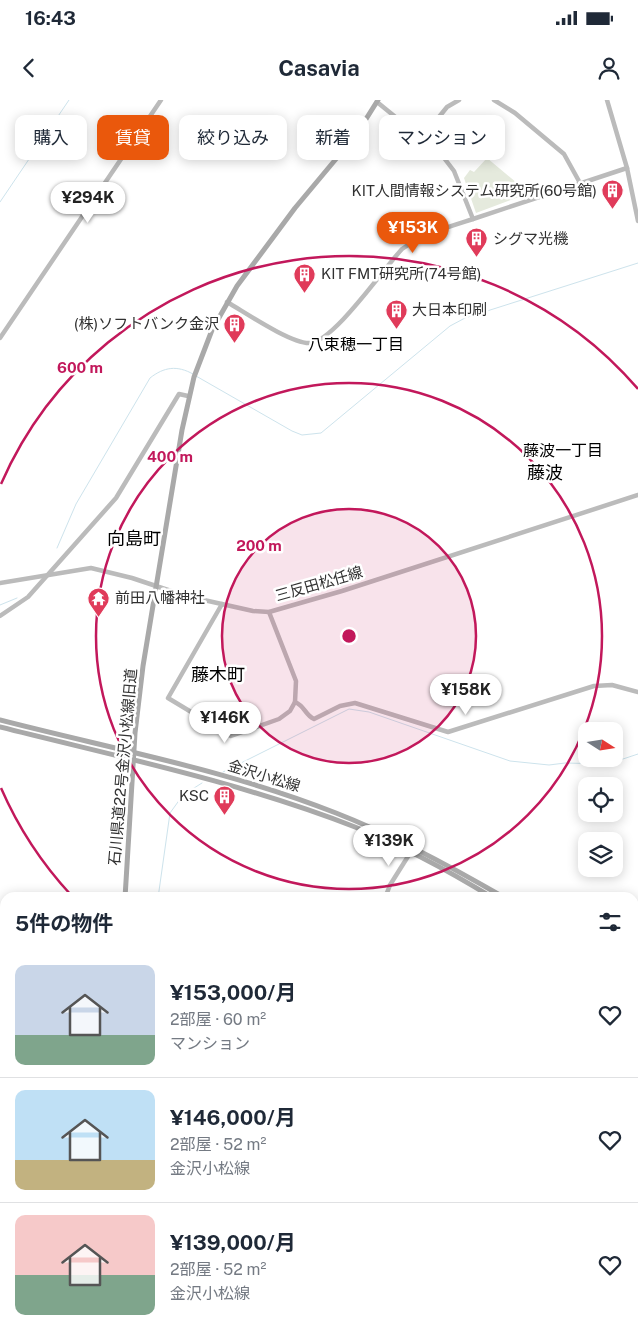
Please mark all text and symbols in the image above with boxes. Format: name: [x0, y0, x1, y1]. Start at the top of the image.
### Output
text: 16:43: [25, 7, 76, 29]
icon: back: [15, 54, 43, 82]
icon: person: [595, 54, 623, 82]
text: Casavia: [278, 55, 360, 81]
chip: 購入: [15, 115, 87, 160]
chip: 賃貸: [97, 115, 169, 160]
chip: 絞り込み: [179, 115, 287, 160]
chip: 新着: [297, 115, 369, 160]
chip: マンション: [379, 115, 505, 160]
building icon: KIT人間情報システム研究所(60号館): [601, 179, 625, 210]
pin: ¥294K: [53, 182, 123, 224]
place label: KIT人間情報システム研究所(60号館): [351, 182, 597, 199]
text: ¥294K: [61, 188, 115, 207]
pin: ¥153K: [378, 212, 448, 254]
text: ¥153K: [388, 218, 438, 237]
building icon: シグマ光機: [465, 227, 489, 258]
place label: シグマ光機: [493, 230, 568, 247]
building icon: KIT FMT研究所(74号館): [293, 262, 317, 293]
place label: KIT FMT研究所(74号館): [321, 265, 481, 282]
building icon: 大日本印刷: [384, 298, 408, 329]
place label: 大日本印刷: [412, 301, 487, 318]
building icon: (株)ソフトバンク金沢: [223, 312, 247, 343]
place label: (株)ソフトバンク金沢: [74, 315, 219, 332]
district label: 八束穂一丁目: [308, 335, 404, 354]
text: 600 m: [57, 359, 103, 376]
district label: 藤波一丁目: [523, 441, 603, 460]
text: 400 m: [147, 448, 193, 465]
district label: 藤波: [527, 462, 563, 483]
district label: 向島町: [107, 528, 161, 549]
text: 200 m: [236, 537, 282, 554]
street label: 三反田松任線: [273, 563, 364, 604]
temple icon: 前田八幡神社: [87, 586, 111, 617]
place label: 前田八幡神社: [115, 589, 205, 606]
centre of rings: [340, 627, 358, 645]
district label: 藤木町: [191, 664, 245, 685]
street label: 石川県道22号金沢小松線旧道: [105, 668, 140, 866]
pin: ¥158K: [431, 674, 501, 716]
text: ¥158K: [441, 680, 491, 699]
pin: ¥146K: [190, 702, 260, 744]
text: ¥146K: [200, 708, 250, 727]
north arrow: [578, 722, 622, 768]
map controls: [578, 722, 623, 877]
street label: 金沢小松線: [226, 756, 303, 795]
button: locate: [578, 777, 623, 822]
building icon: KSC: [213, 784, 237, 815]
place label: KSC: [179, 787, 209, 804]
pin: ¥139K: [354, 824, 424, 867]
text: ¥139K: [364, 831, 414, 850]
button: layers: [578, 832, 623, 877]
icon: filters: [596, 908, 624, 936]
text: 5件の物件: [15, 911, 113, 936]
text: ¥153,000/月: [170, 980, 296, 1005]
icon: home: [55, 985, 115, 1045]
icon: heart: [596, 1001, 624, 1029]
text: 2部屋 · 60 m²: [170, 1010, 266, 1029]
text: マンション: [170, 1034, 250, 1053]
text: ¥146,000/月: [170, 1105, 296, 1130]
icon: home: [55, 1110, 115, 1170]
icon: heart: [596, 1126, 624, 1154]
text: 2部屋 · 52 m²: [170, 1135, 266, 1154]
text: 金沢小松線: [170, 1159, 250, 1178]
text: ¥139,000/月: [170, 1230, 296, 1255]
icon: home: [55, 1235, 115, 1295]
icon: heart: [596, 1251, 624, 1279]
text: 2部屋 · 52 m²: [170, 1260, 266, 1279]
text: 金沢小松線: [170, 1284, 250, 1303]

